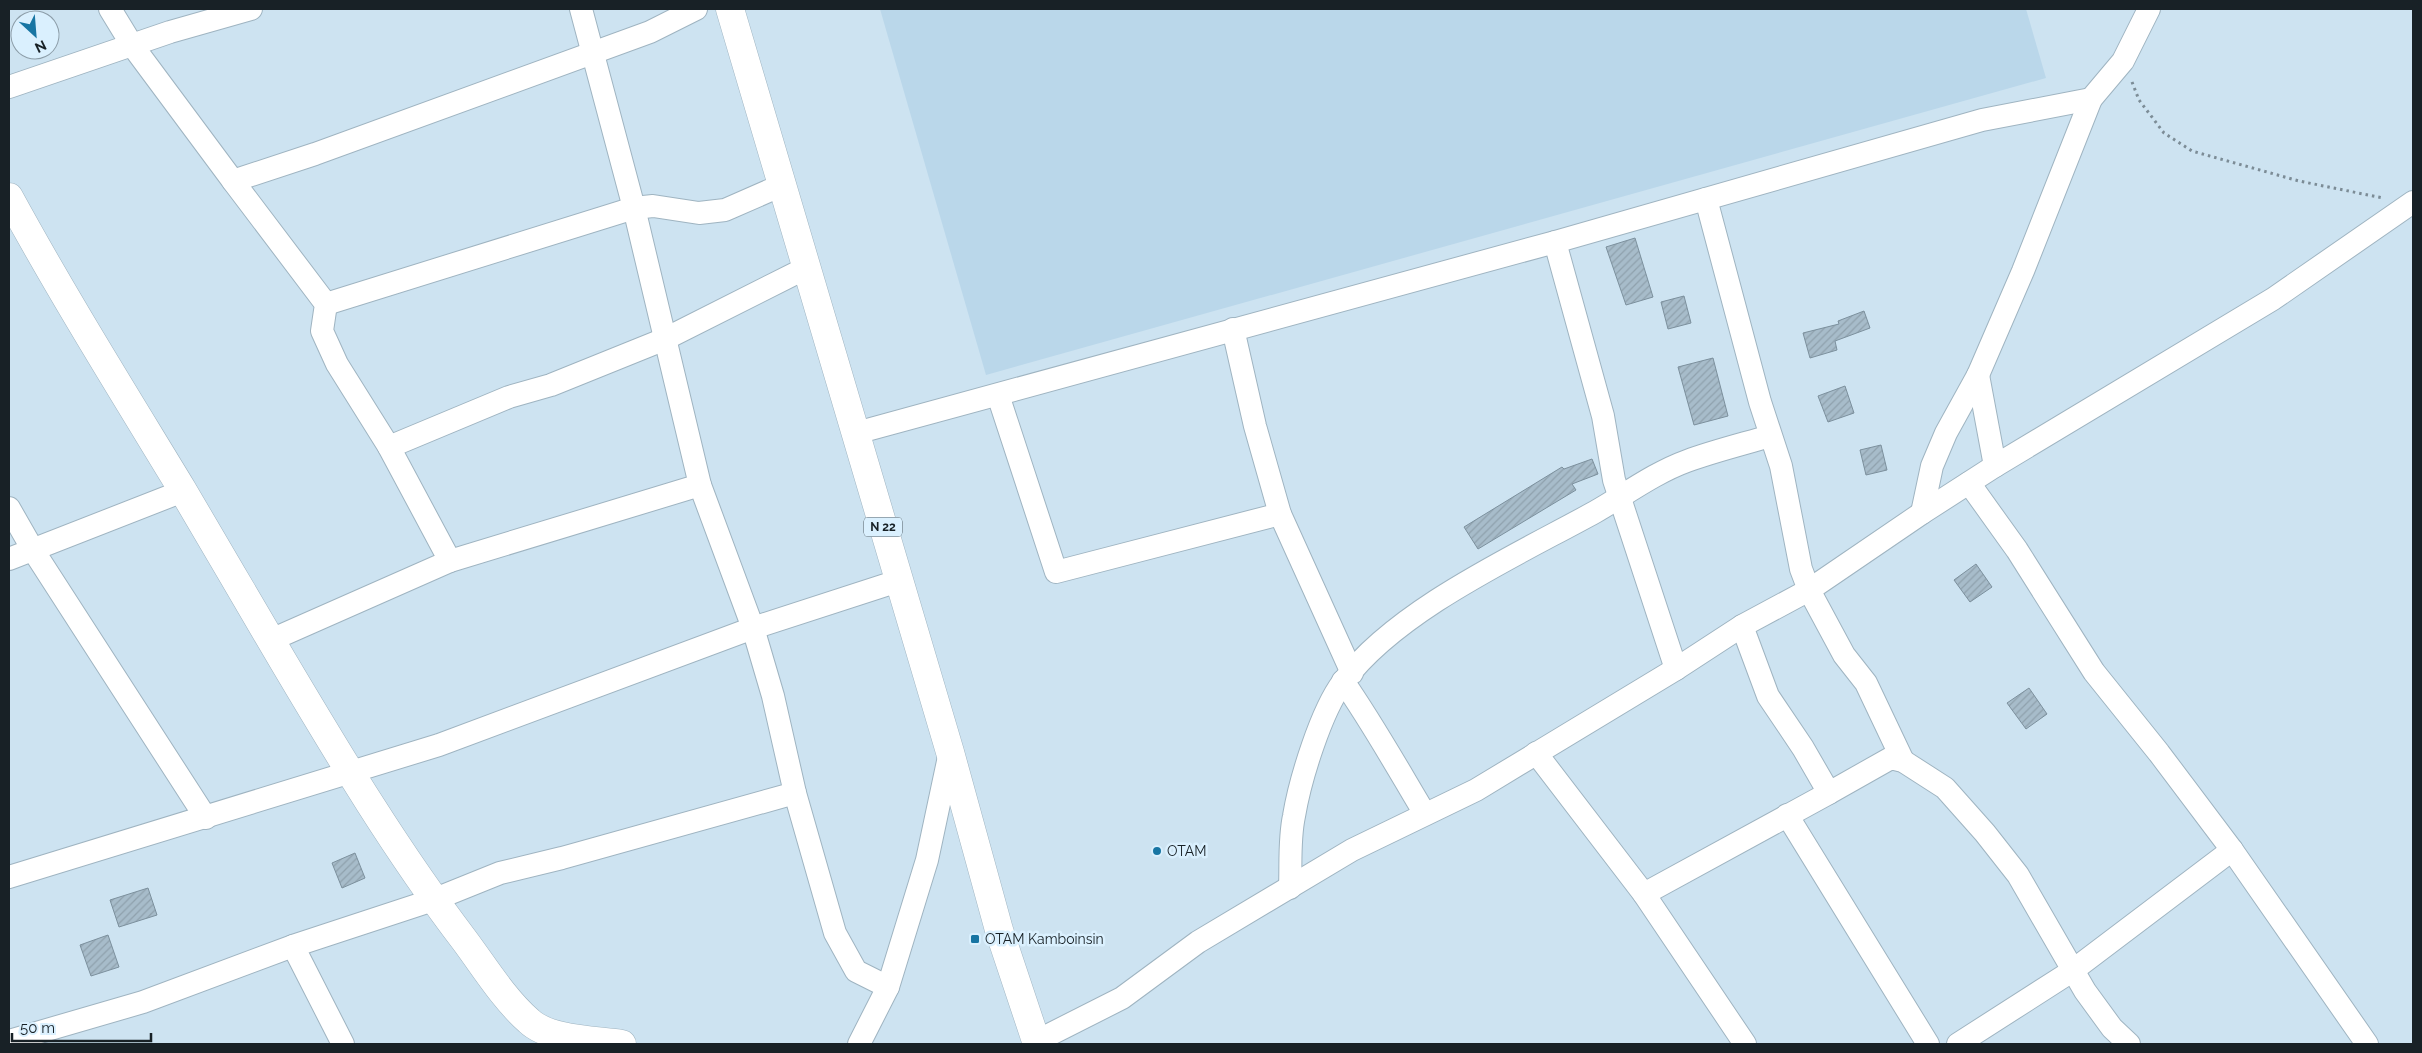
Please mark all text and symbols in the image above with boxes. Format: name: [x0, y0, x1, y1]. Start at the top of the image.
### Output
north arrow: [10, 10, 60, 60]
text: N: [32, 37, 49, 56]
road number: N 22: [864, 518, 902, 536]
place label: OTAM: [1167, 843, 1207, 859]
marker: OTAM: [1151, 845, 1163, 857]
place label: OTAM Kamboinsin: [985, 931, 1104, 947]
marker: OTAM Kamboinsin: [969, 933, 981, 945]
scale bar: [12, 1010, 151, 1042]
text: 50 m: [20, 1019, 55, 1037]

